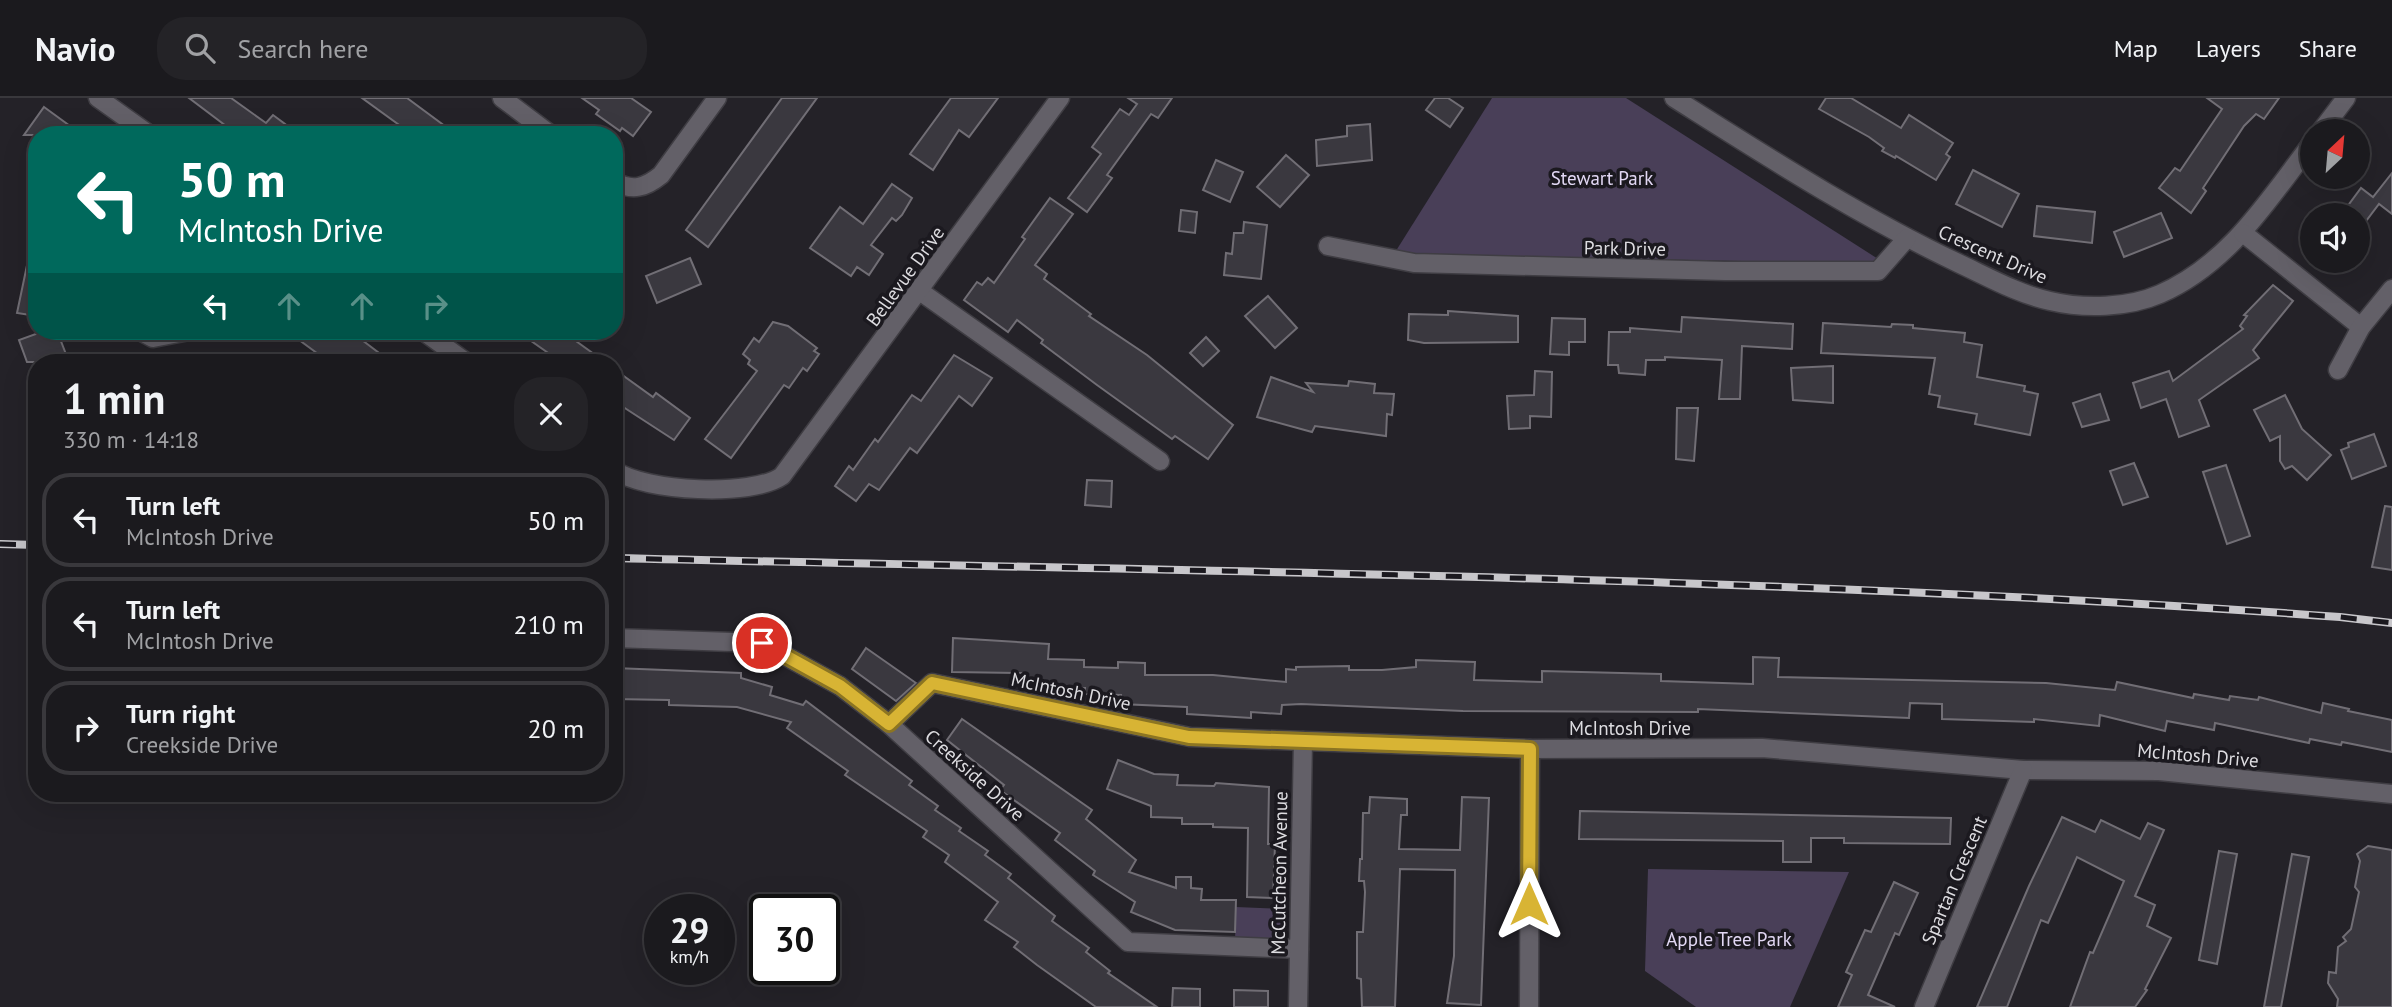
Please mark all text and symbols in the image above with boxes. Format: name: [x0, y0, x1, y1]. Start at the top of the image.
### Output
search box: [157, 17, 647, 80]
text: Navio: [35, 27, 115, 70]
icon: search: [181, 29, 219, 67]
text: Search here: [237, 32, 369, 65]
text: Map: [2114, 33, 2158, 64]
text: Layers: [2196, 33, 2261, 64]
text: Share: [2299, 33, 2357, 64]
north arrow: [2300, 119, 2370, 189]
map controls: [2300, 119, 2370, 273]
text: 50 m: [178, 147, 285, 211]
icon: left: [63, 154, 154, 245]
park label: Stewart Park: [1551, 166, 1653, 190]
button: sound: [2300, 203, 2370, 273]
text: McIntosh Drive: [178, 209, 383, 251]
street label: Crescent Drive: [1935, 219, 2051, 289]
street label: Bellevue Drive: [861, 221, 949, 331]
street label: Park Drive: [1584, 235, 1666, 261]
icon: left: [197, 287, 235, 325]
icon: ahead: [270, 287, 308, 325]
icon: ahead: [343, 287, 381, 325]
icon: right: [416, 287, 454, 325]
text: 1 min: [63, 371, 165, 426]
button: close: [514, 377, 588, 451]
text: 330 m · 14:18: [63, 425, 199, 454]
text: Turn left: [126, 489, 220, 522]
icon: left: [67, 501, 105, 539]
text: 50 m: [528, 504, 584, 537]
text: McIntosh Drive: [126, 522, 274, 551]
text: Turn left: [126, 593, 220, 626]
icon: left: [67, 605, 105, 643]
text: 210 m: [513, 608, 584, 641]
pin: [732, 613, 792, 673]
icon: arrive: [743, 624, 781, 662]
text: McIntosh Drive: [126, 626, 274, 655]
street label: McIntosh Drive: [1009, 667, 1133, 715]
text: Turn right: [126, 697, 235, 730]
icon: right: [67, 709, 105, 747]
text: 20 m: [528, 712, 584, 745]
street label: McIntosh Drive: [1569, 716, 1691, 740]
street label: Creekside Drive: [920, 724, 1030, 826]
text: Creekside Drive: [126, 730, 278, 759]
street label: McIntosh Drive: [2136, 738, 2260, 772]
street label: McCutcheon Avenue: [1266, 791, 1292, 955]
street label: Spartan Crescent: [1916, 812, 1992, 948]
position arrow: [1492, 867, 1566, 941]
speed limit sign: 30: [749, 894, 840, 985]
text: 29: [670, 907, 709, 953]
park label: Apple Tree Park: [1666, 927, 1792, 951]
text: km/h: [670, 945, 709, 968]

